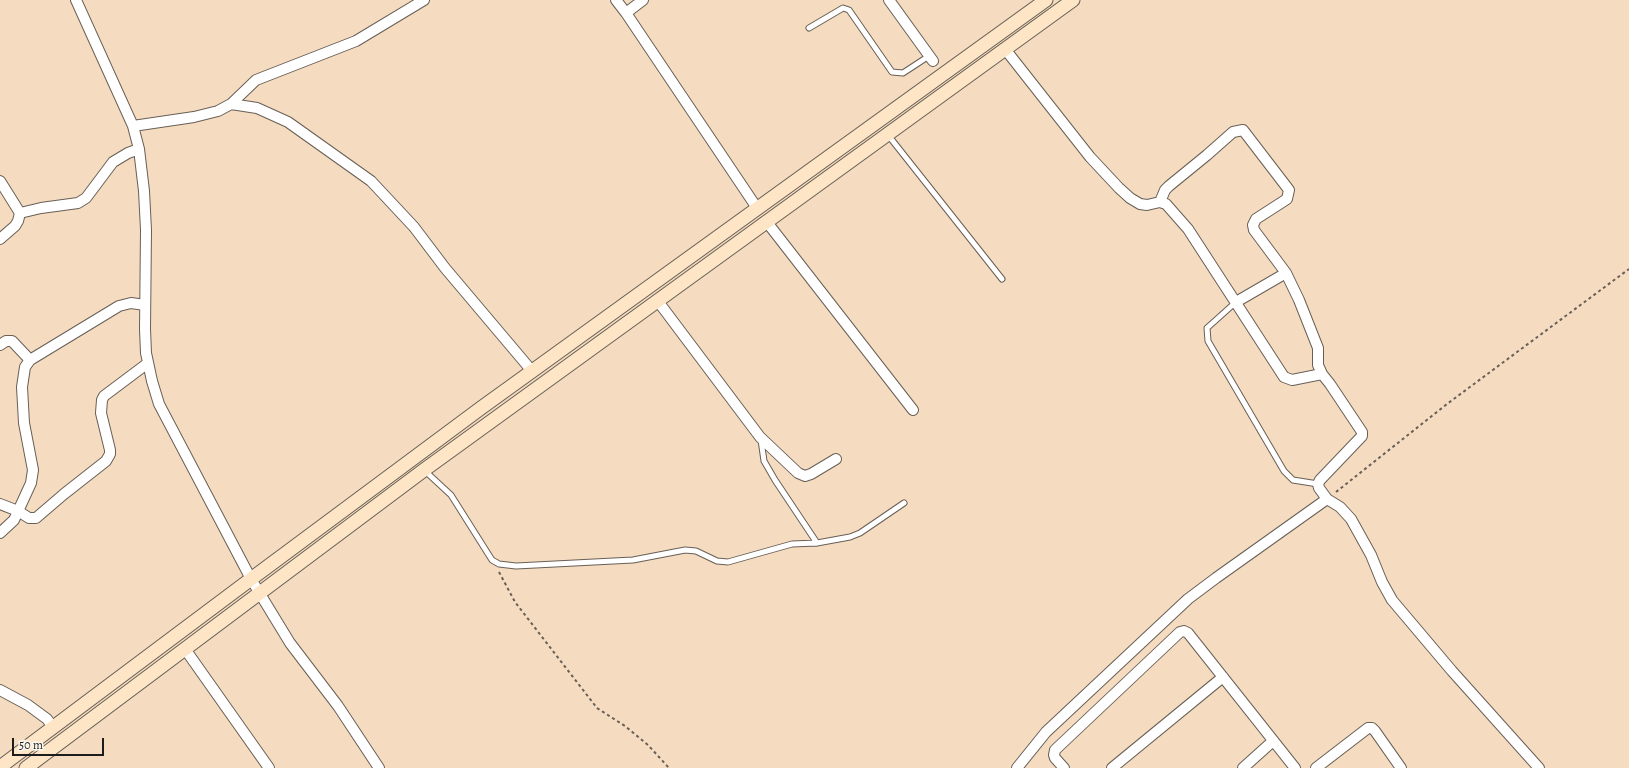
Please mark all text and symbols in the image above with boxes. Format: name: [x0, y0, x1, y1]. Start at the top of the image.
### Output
scale bar: [14, 730, 106, 756]
text: 50 m: [19, 737, 43, 753]

